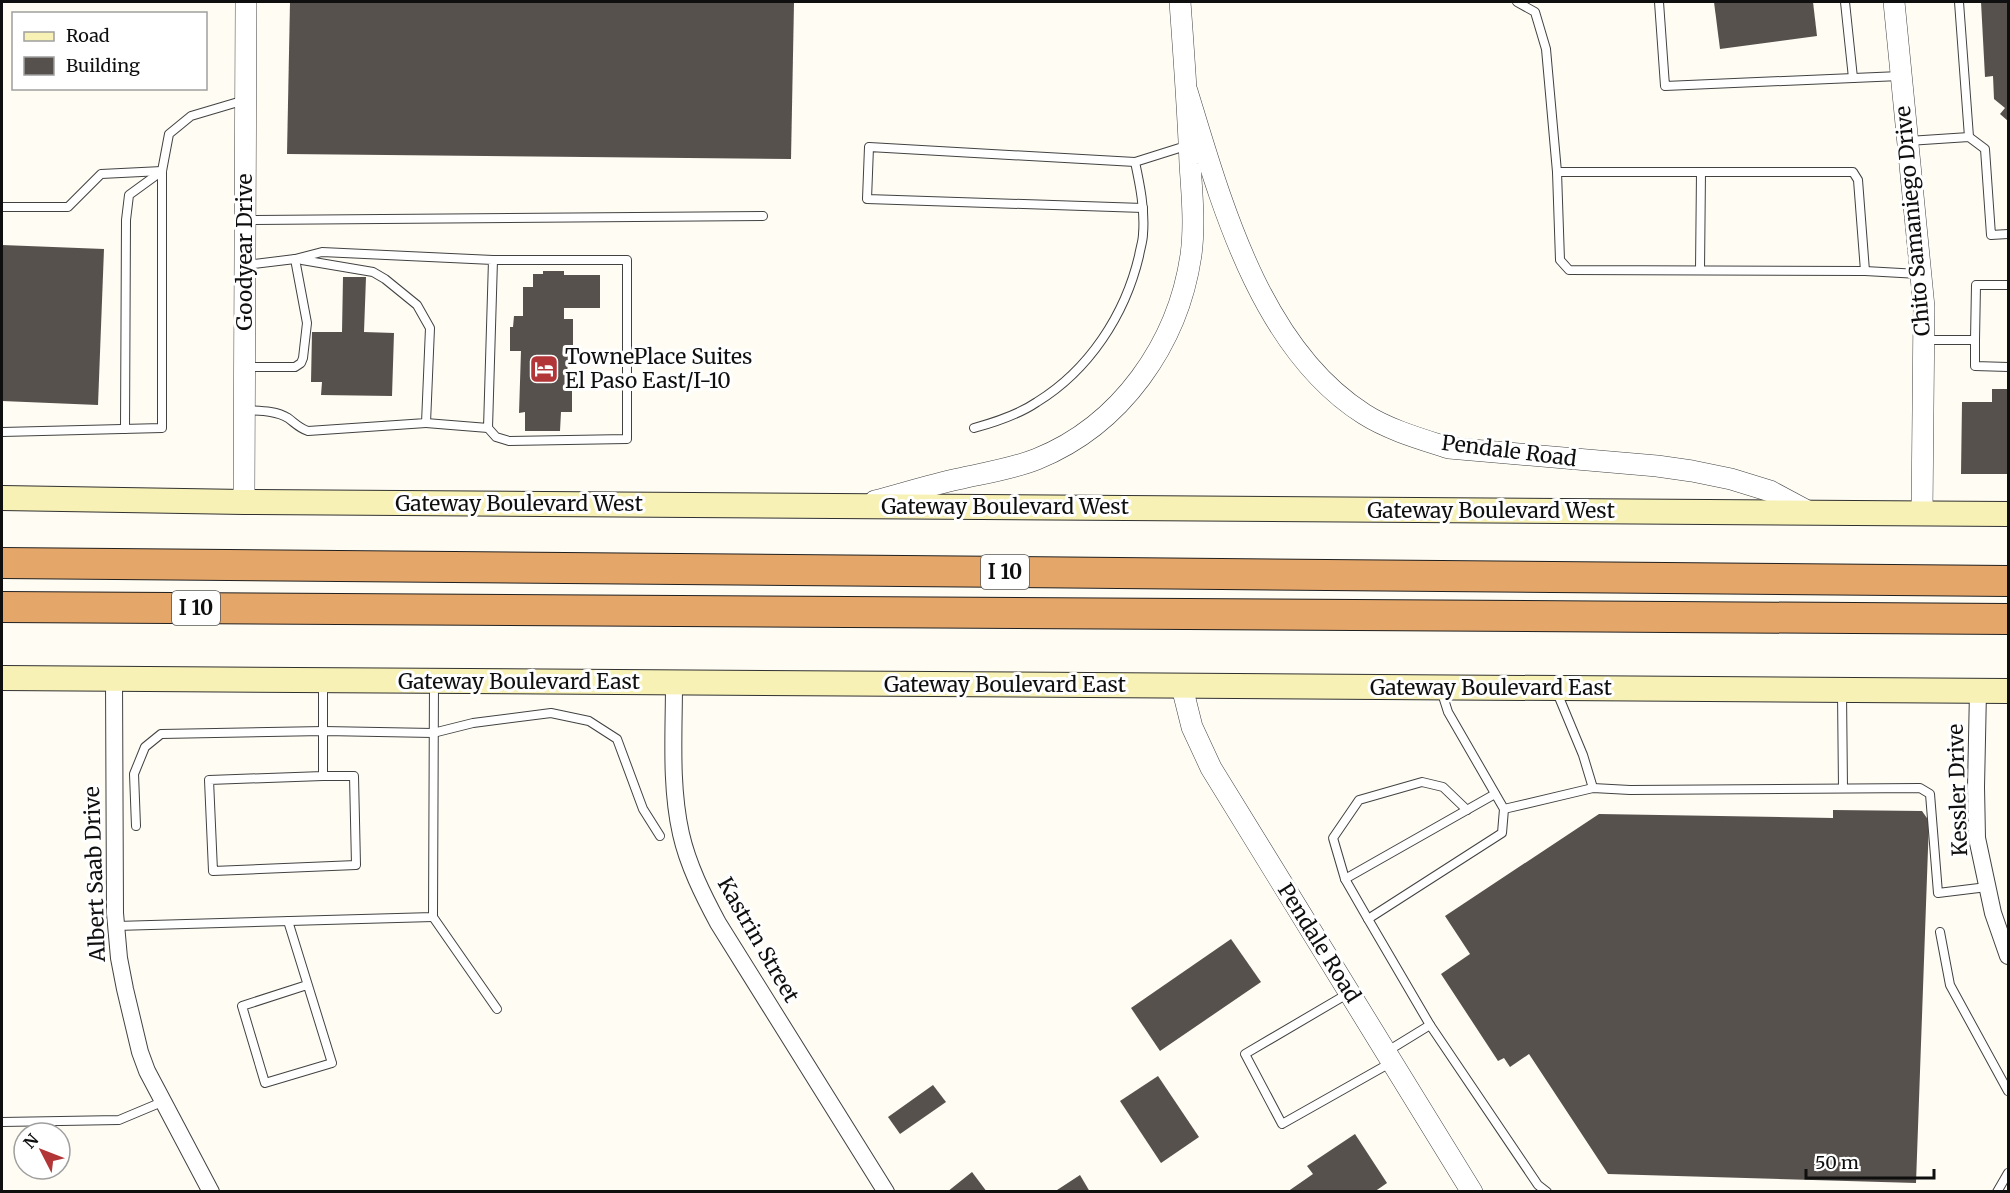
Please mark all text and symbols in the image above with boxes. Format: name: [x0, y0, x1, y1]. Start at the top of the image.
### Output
legend: [12, 12, 207, 90]
text: Road: [66, 24, 110, 47]
text: Building: [66, 54, 140, 77]
street label: Chito Samaniego Drive: [1889, 105, 1936, 337]
street label: Goodyear Drive: [231, 173, 258, 331]
place label: TownePlace Suites El Paso East/I-10: [565, 343, 752, 394]
hotel icon: TownePlace Suites El Paso East/I-10: [528, 353, 560, 385]
street label: Pendale Road: [1440, 429, 1578, 472]
street label: Gateway Boulevard West: [395, 490, 643, 517]
street label: Gateway Boulevard West: [881, 493, 1129, 520]
street label: Gateway Boulevard West: [1367, 497, 1615, 524]
road number: I 10: [981, 555, 1029, 589]
road number: I 10: [172, 591, 220, 625]
street label: Gateway Boulevard East: [398, 668, 640, 695]
street label: Gateway Boulevard East: [884, 671, 1126, 698]
street label: Gateway Boulevard East: [1370, 674, 1612, 701]
street label: Kessler Drive: [1942, 723, 1973, 857]
street label: Albert Saab Drive: [78, 786, 111, 963]
street label: Kastrin Street: [712, 872, 805, 1007]
street label: Pendale Road: [1272, 878, 1367, 1008]
north arrow: [12, 1121, 72, 1181]
text: N: [19, 1129, 43, 1152]
scale bar: [1806, 1142, 1934, 1180]
text: 50 m: [1815, 1151, 1859, 1174]

